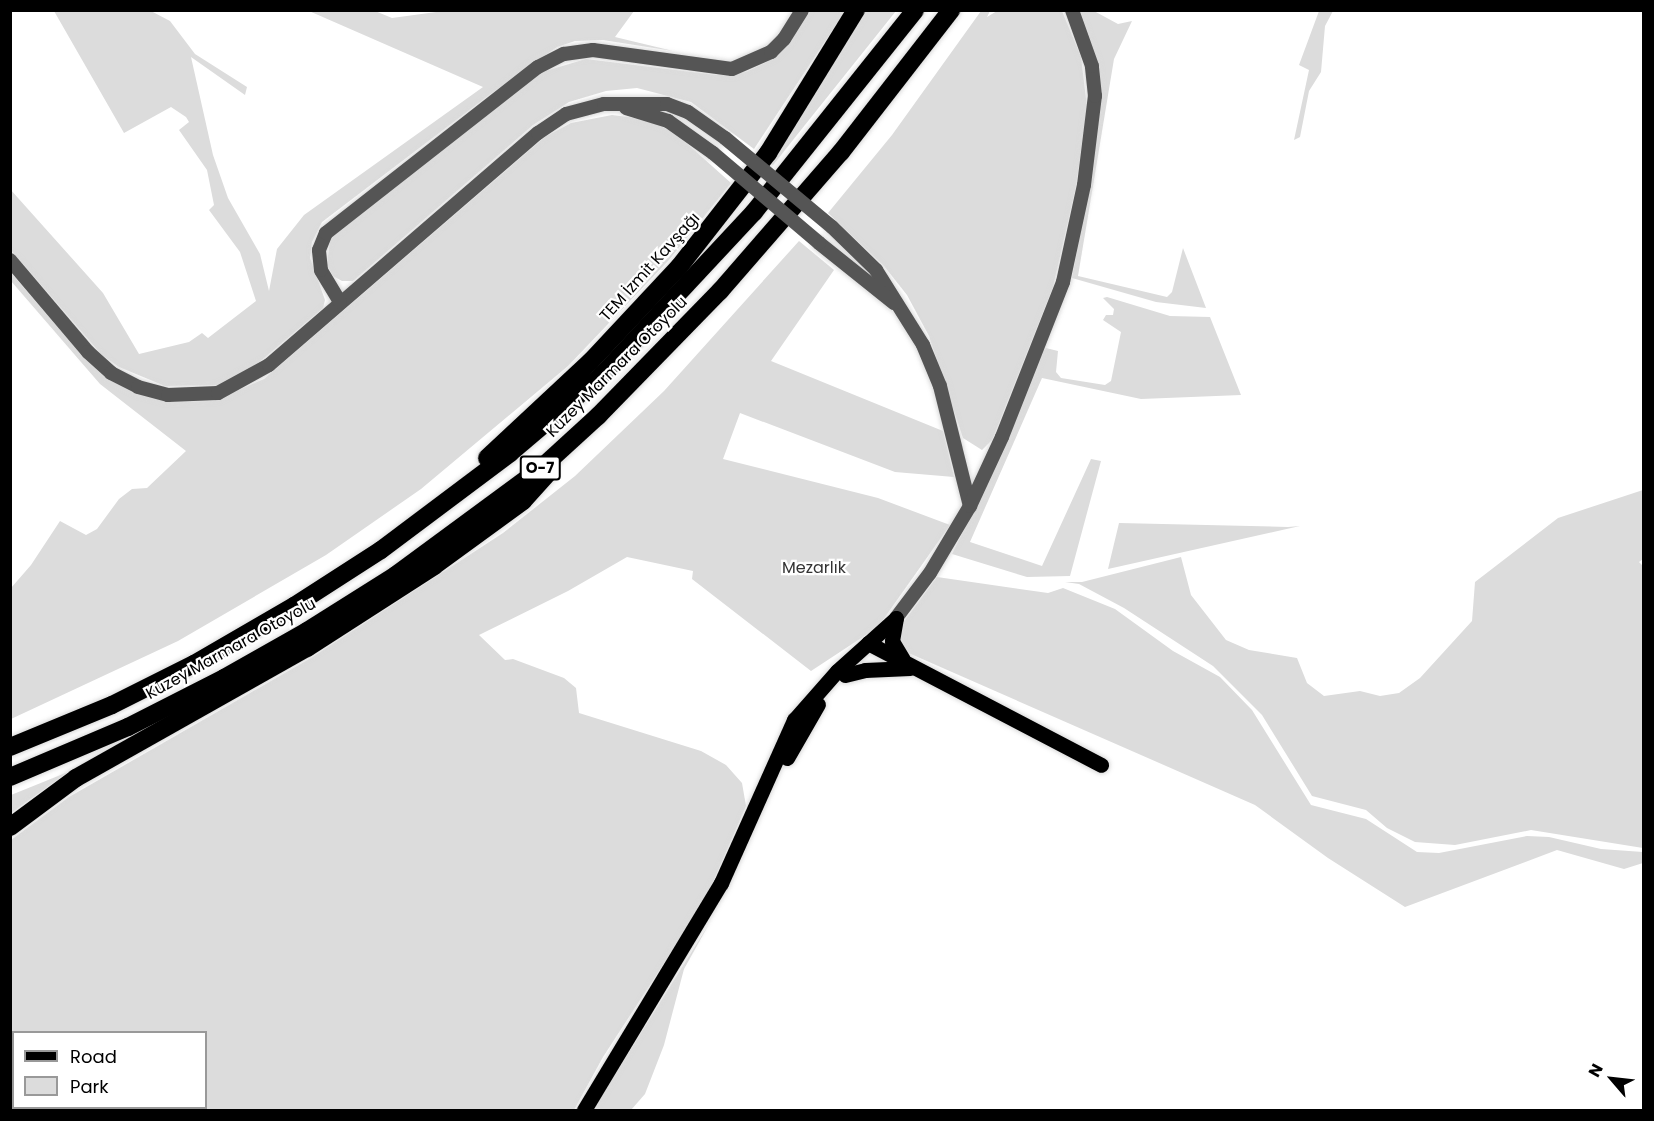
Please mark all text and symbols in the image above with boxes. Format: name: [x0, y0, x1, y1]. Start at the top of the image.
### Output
street label: TEM İzmit Kavşağı: [596, 209, 704, 325]
street label: Kuzey Marmara Otoyolu: [543, 293, 691, 441]
road number: O-7: [519, 456, 561, 480]
park label: Mezarlık: [782, 558, 846, 578]
street label: Kuzey Marmara Otoyolu: [143, 594, 319, 704]
legend: [12, 1031, 207, 1109]
text: Road: [70, 1044, 117, 1069]
north arrow: [1582, 1049, 1642, 1109]
text: N: [1583, 1060, 1609, 1081]
text: Park: [70, 1074, 109, 1099]

